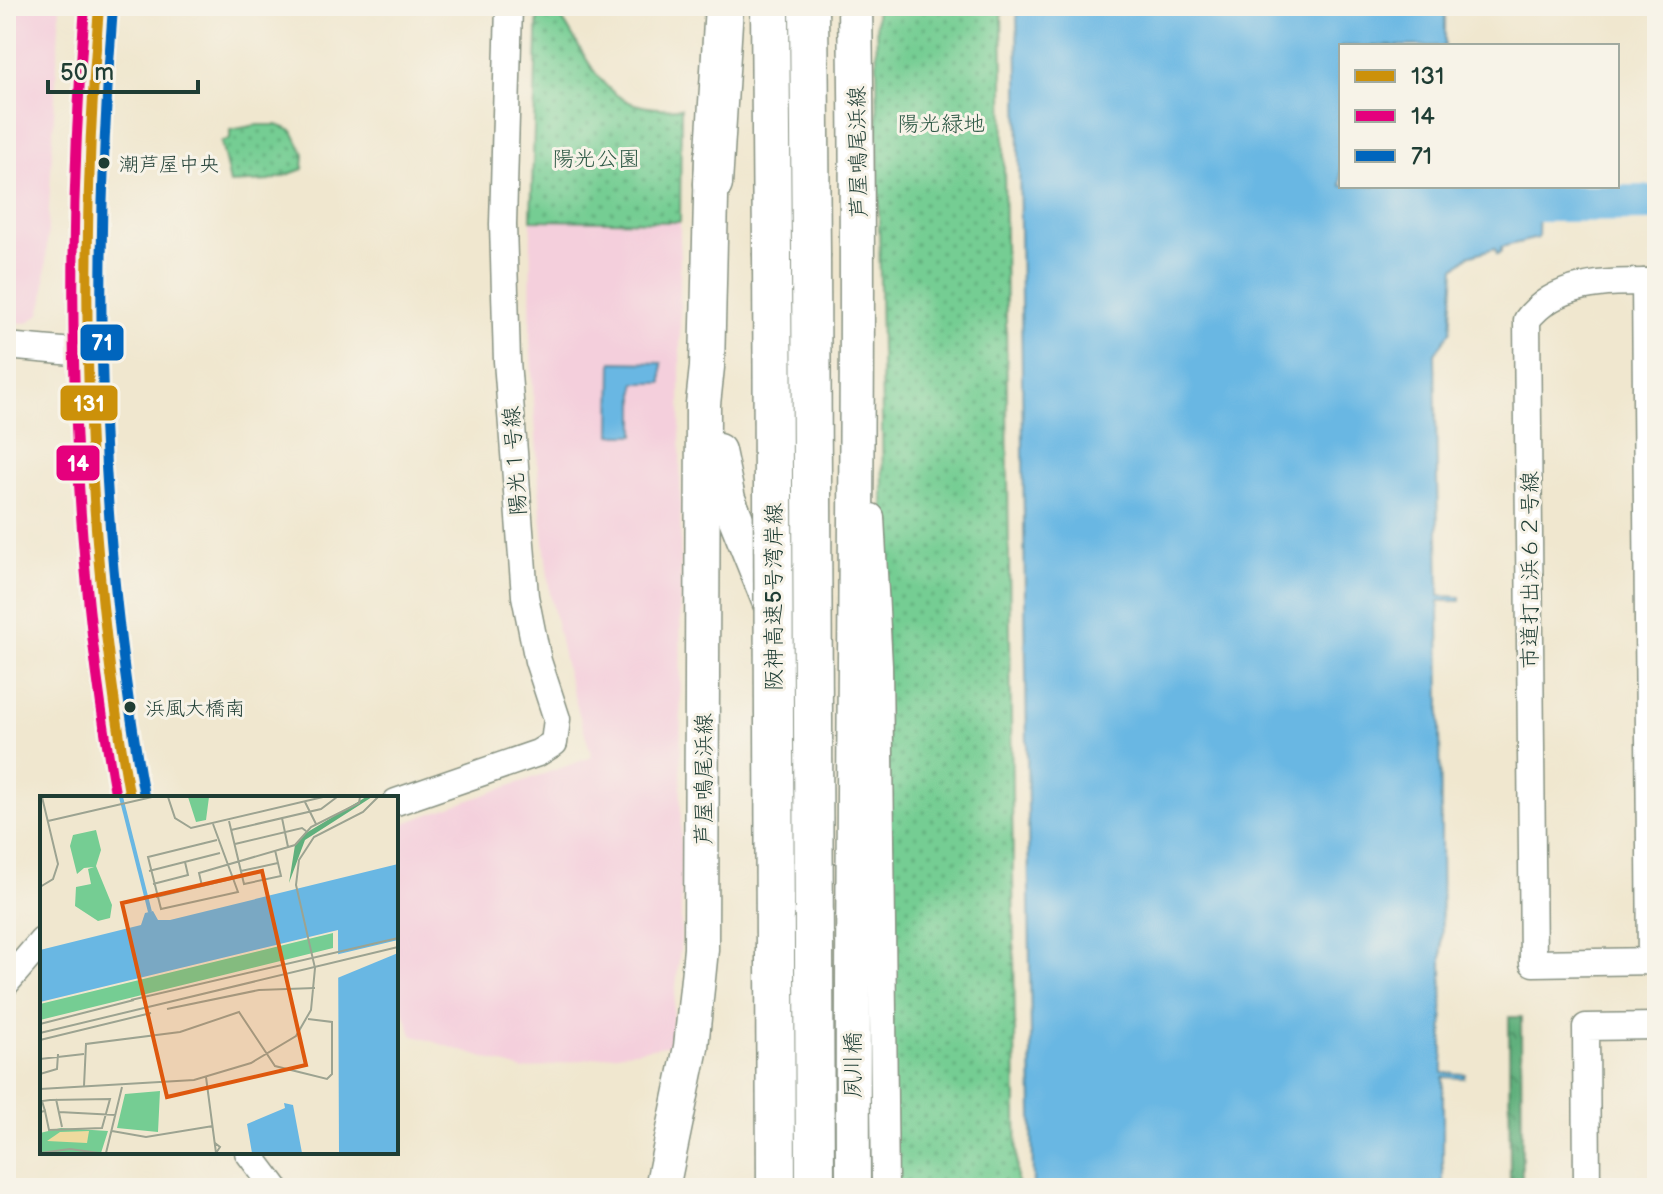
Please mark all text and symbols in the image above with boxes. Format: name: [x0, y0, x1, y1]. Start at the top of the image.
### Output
scale bar: [48, 44, 198, 94]
legend: [1339, 44, 1619, 188]
text: 50 m: [60, 58, 114, 87]
text: 131: [1411, 62, 1444, 91]
street label: 芦屋鳴尾浜線: [844, 86, 873, 218]
text: 14: [1411, 102, 1435, 131]
park label: 陽光緑地: [897, 111, 985, 138]
text: 71: [1411, 142, 1432, 171]
park label: 陽光公園: [552, 146, 640, 173]
place label: 潮芦屋中央: [119, 153, 219, 177]
marker: 潮芦屋中央: [96, 155, 112, 171]
line badge: 71: [79, 323, 125, 362]
text: 71: [91, 330, 113, 357]
line badge: 131: [59, 384, 119, 422]
text: 131: [73, 391, 105, 418]
street label: 陽光１号線: [498, 405, 533, 517]
line badge: 14: [55, 444, 101, 482]
text: 14: [67, 451, 89, 478]
street label: 市道打出浜６２号線: [1517, 471, 1544, 669]
street label: 阪神高速5号湾岸線: [761, 503, 788, 691]
place label: 浜風大橋南: [145, 697, 245, 721]
marker: 浜風大橋南: [122, 699, 138, 715]
street label: 芦屋鳴尾浜線: [691, 713, 718, 845]
inset map: [40, 796, 398, 1154]
street label: 夙川橋: [840, 1032, 867, 1098]

